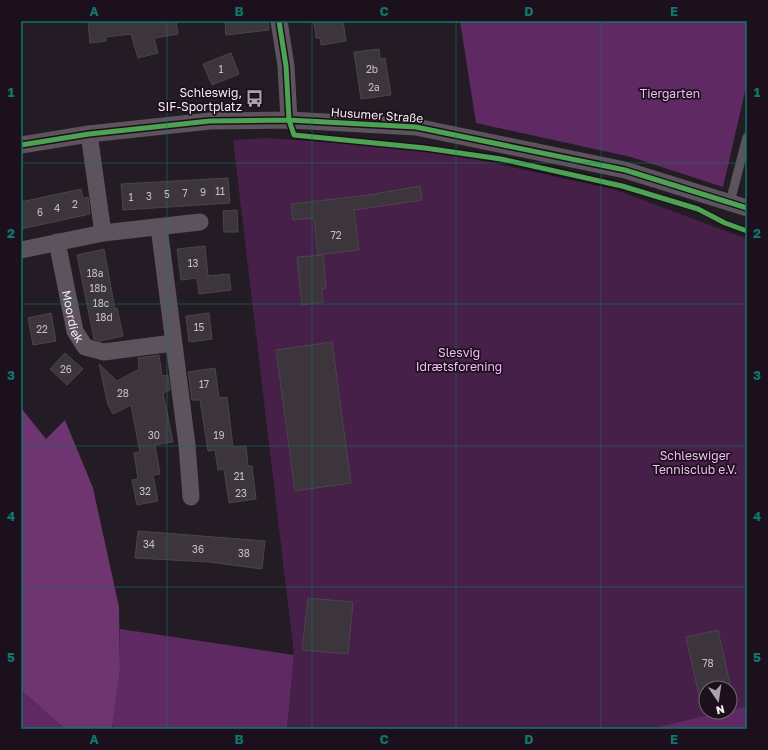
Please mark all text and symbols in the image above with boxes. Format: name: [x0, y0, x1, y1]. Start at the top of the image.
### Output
text: A: [89, 3, 99, 19]
text: B: [234, 3, 244, 19]
text: C: [379, 3, 389, 19]
text: D: [524, 3, 534, 19]
text: E: [670, 3, 678, 19]
house number: 1: [219, 63, 224, 75]
house number: 2b: [366, 63, 378, 75]
house number: 2a: [368, 81, 380, 93]
text: 1: [8, 84, 15, 100]
text: 1: [754, 84, 761, 100]
place label: Schleswig, SIF-Sportplatz: [158, 85, 242, 114]
park label: Tiergarten: [640, 86, 700, 101]
bus stop icon: Schleswig, SIF-Sportplatz: [245, 89, 265, 109]
street label: Husumer Straße: [330, 104, 424, 126]
house number: 11: [215, 185, 225, 197]
house number: 9: [200, 186, 206, 198]
house number: 7: [182, 187, 188, 199]
house number: 5: [164, 188, 170, 200]
house number: 3: [146, 190, 152, 202]
house number: 1: [129, 191, 134, 203]
house number: 2: [72, 198, 78, 210]
house number: 4: [54, 202, 60, 214]
house number: 6: [37, 206, 43, 218]
text: 2: [7, 225, 15, 241]
text: 2: [753, 225, 761, 241]
house number: 72: [330, 229, 342, 241]
house number: 13: [188, 257, 198, 269]
house number: 18a: [87, 267, 103, 279]
house number: 18b: [89, 282, 107, 294]
street label: Moordiek: [59, 289, 88, 345]
house number: 18c: [93, 297, 110, 309]
house number: 18d: [95, 311, 113, 323]
house number: 15: [194, 321, 205, 333]
house number: 22: [36, 323, 48, 335]
park label: Slesvig Idrætsforening: [416, 345, 502, 374]
house number: 26: [60, 363, 72, 375]
text: 3: [7, 367, 15, 383]
text: 3: [753, 367, 761, 383]
house number: 17: [199, 378, 209, 390]
house number: 28: [117, 387, 129, 399]
house number: 30: [148, 429, 160, 441]
house number: 19: [214, 429, 224, 441]
park label: Schleswiger Tennisclub e.V.: [653, 448, 737, 477]
house number: 21: [234, 470, 244, 482]
house number: 32: [139, 485, 151, 497]
house number: 23: [235, 487, 247, 499]
text: 4: [7, 508, 15, 524]
text: 4: [753, 508, 761, 524]
house number: 34: [143, 538, 155, 550]
house number: 36: [192, 543, 204, 555]
house number: 38: [238, 547, 250, 559]
text: 5: [7, 649, 15, 665]
text: 5: [753, 649, 761, 665]
house number: 78: [702, 657, 714, 669]
north arrow: [698, 680, 738, 720]
text: N: [715, 703, 726, 718]
text: A: [89, 731, 99, 747]
text: B: [234, 731, 244, 747]
text: C: [379, 731, 389, 747]
text: D: [524, 731, 534, 747]
text: E: [670, 731, 678, 747]

